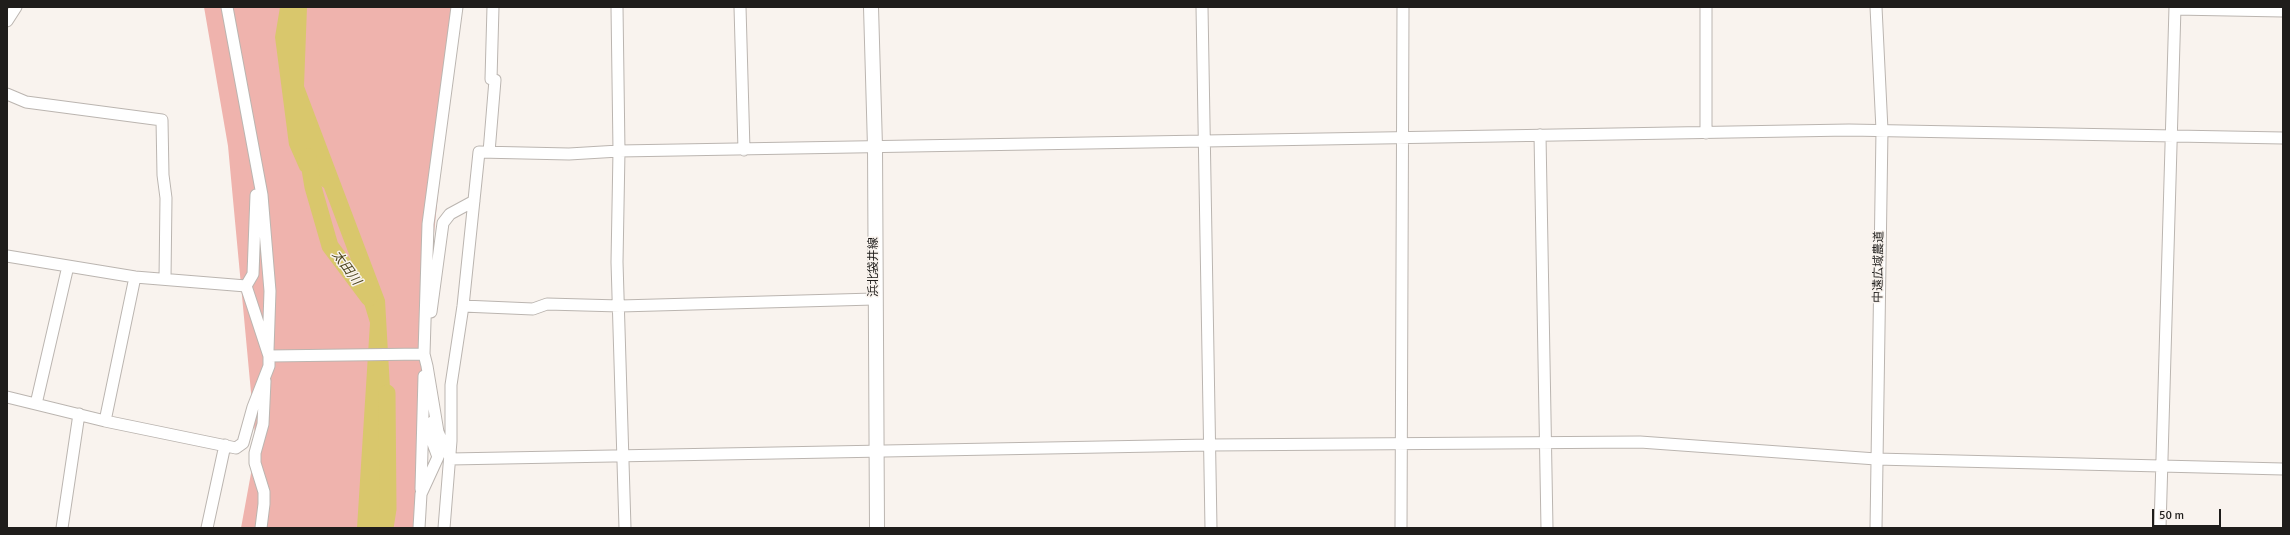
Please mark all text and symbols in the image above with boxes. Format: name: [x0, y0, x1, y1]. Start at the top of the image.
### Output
street label: 中遠広域農道: [1871, 231, 1887, 303]
street label: 浜北袋井線: [867, 237, 881, 297]
water label: 太田川: [328, 248, 364, 288]
scale bar: [2154, 501, 2223, 527]
text: 50 m: [2159, 508, 2184, 523]

